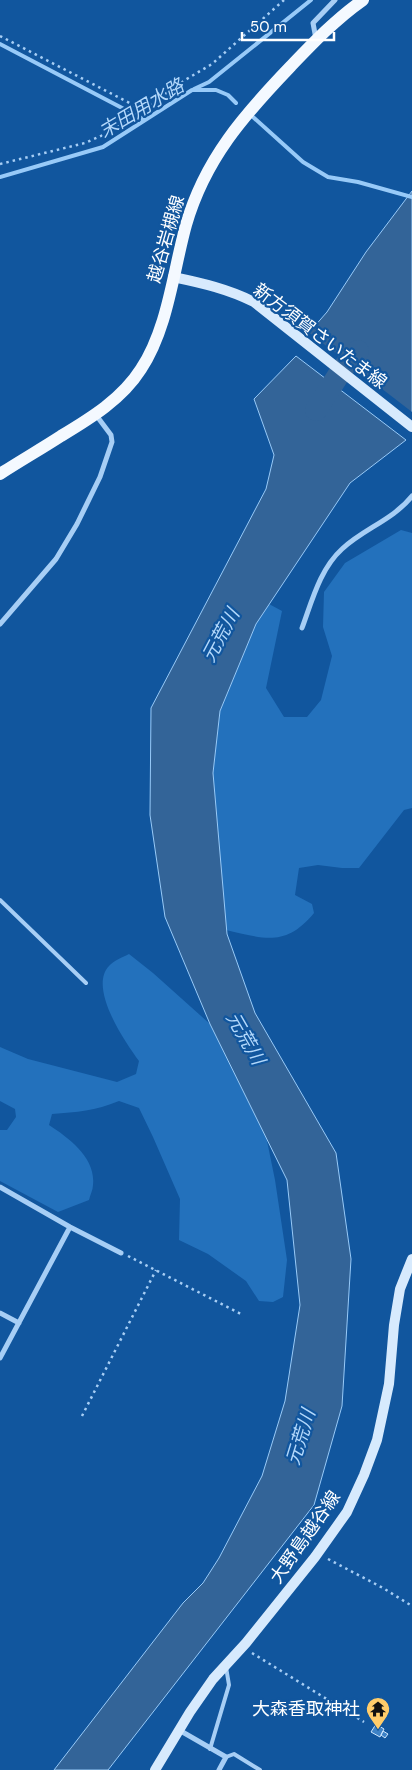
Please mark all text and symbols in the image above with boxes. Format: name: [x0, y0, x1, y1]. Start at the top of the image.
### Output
scale bar: [242, 10, 334, 42]
text: 50 m: [250, 17, 287, 37]
water label: 末田用水路: [94, 72, 190, 144]
street label: 越谷岩槻線: [142, 192, 190, 286]
street label: 新方須賀さいたま線: [248, 278, 392, 394]
water label: 元荒川: [196, 602, 246, 666]
water label: 元荒川: [220, 1007, 272, 1071]
water label: 元荒川: [280, 1404, 321, 1468]
street label: 大野島越谷線: [264, 1486, 346, 1588]
temple icon: 大森香取神社: [365, 1696, 391, 1730]
place label: 大森香取神社: [252, 1697, 360, 1721]

